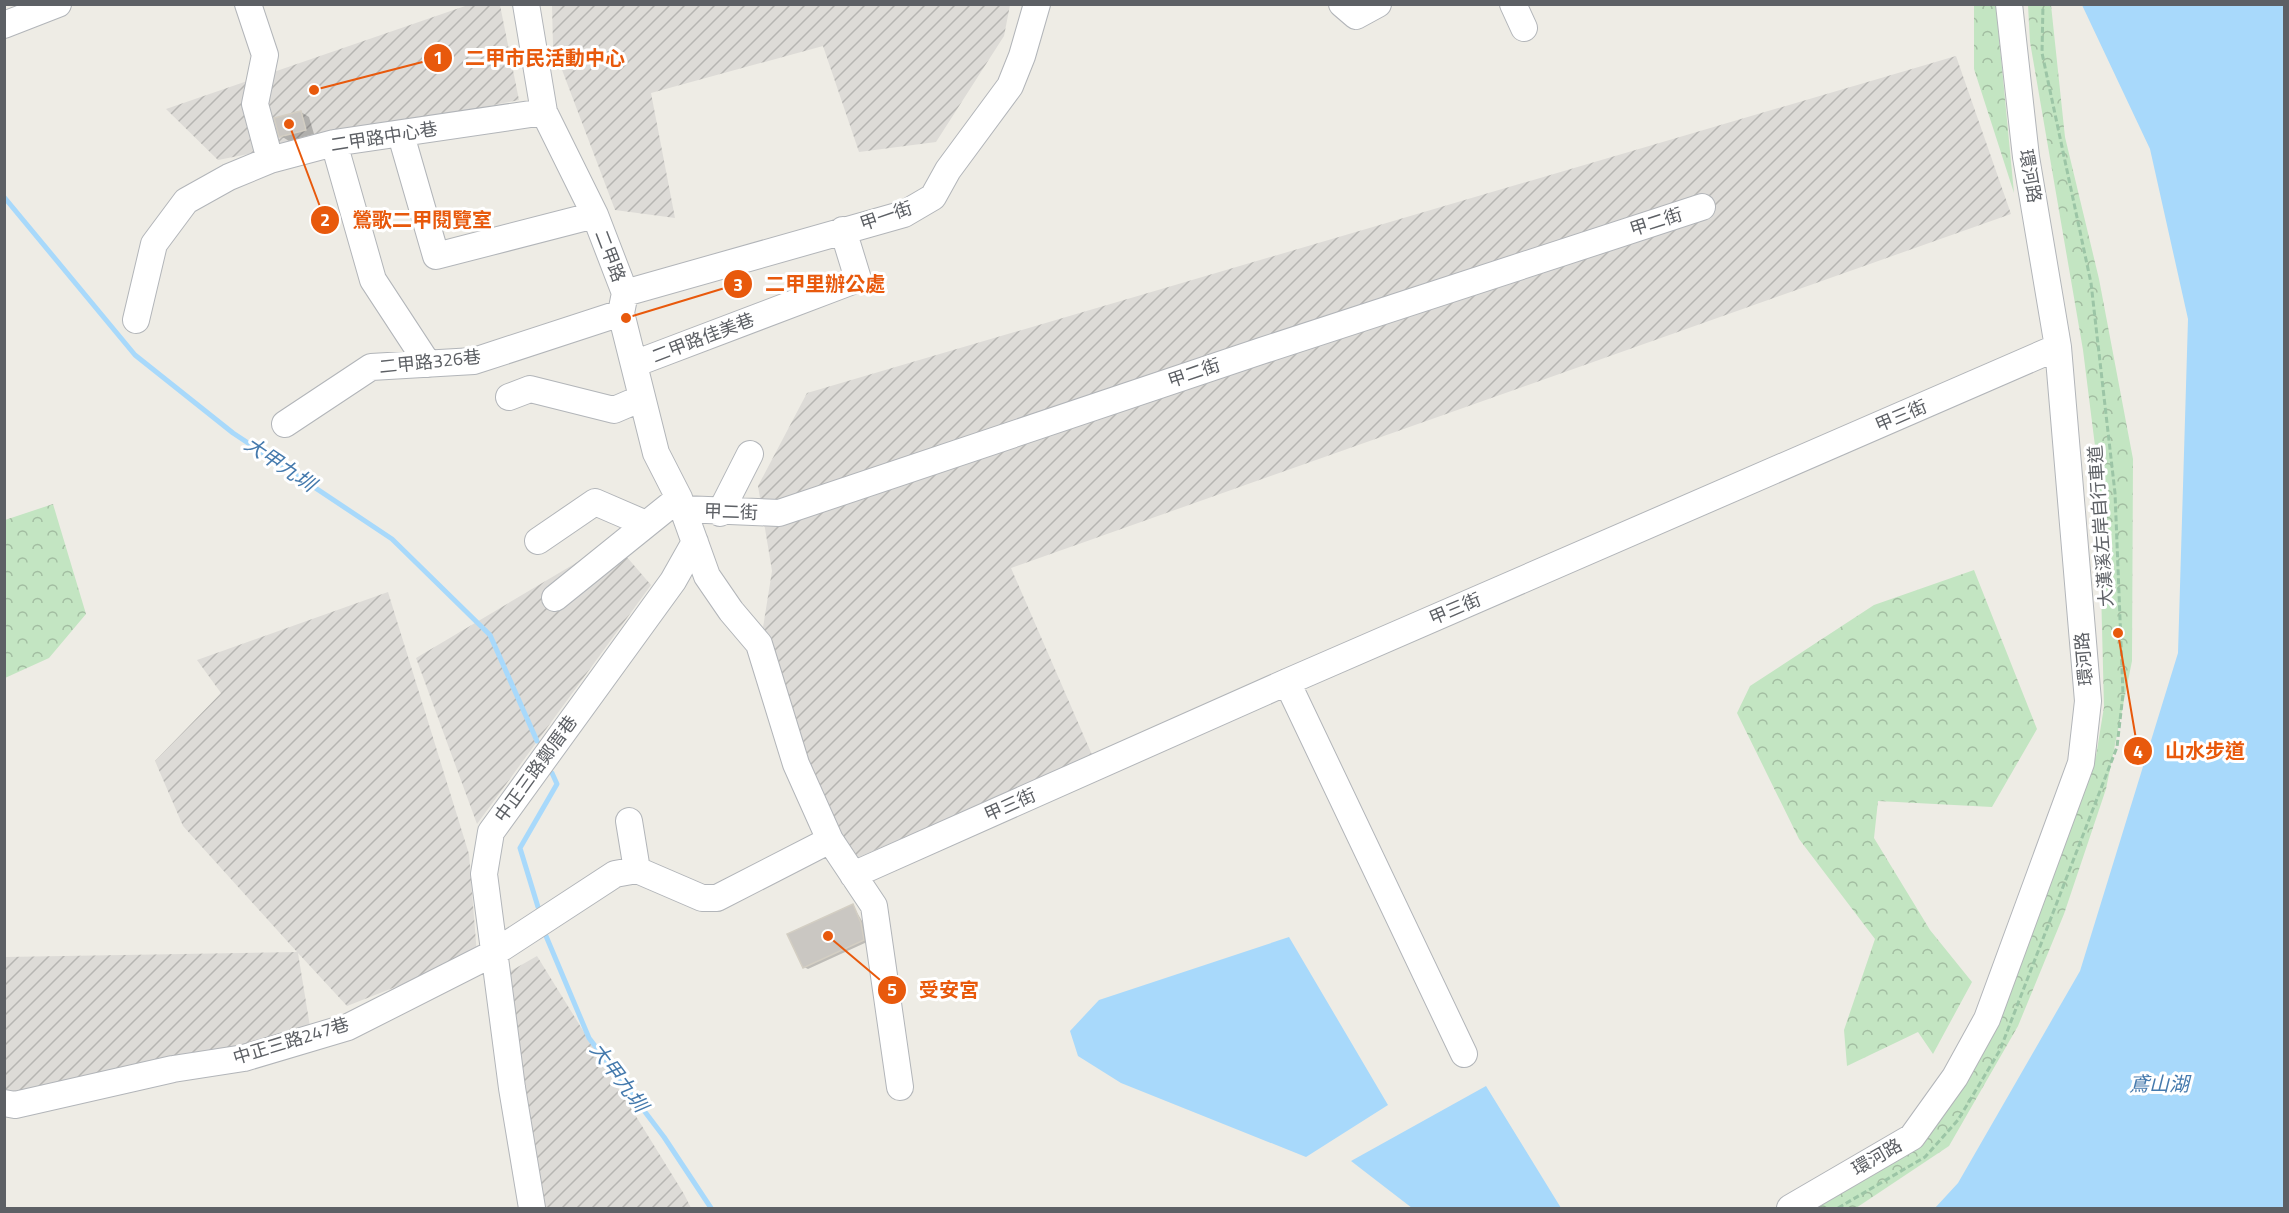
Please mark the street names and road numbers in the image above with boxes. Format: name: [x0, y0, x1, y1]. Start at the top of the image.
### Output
street label: 二甲路中心巷: [328, 115, 439, 158]
street label: 環河路: [2013, 147, 2048, 205]
street label: 甲一街: [856, 194, 916, 237]
street label: 甲二街: [1626, 200, 1686, 243]
street label: 二甲路: [588, 226, 633, 286]
street label: 二甲路佳美巷: [648, 306, 758, 369]
street label: 二甲路326巷: [378, 343, 482, 380]
street label: 甲二街: [1164, 351, 1224, 394]
street label: 甲三街: [1871, 393, 1931, 439]
street label: 大漢溪左岸自行車道: [2081, 444, 2120, 608]
street label: 甲二街: [704, 497, 758, 526]
street label: 甲三街: [1425, 586, 1485, 632]
street label: 環河路: [2068, 631, 2099, 687]
street label: 中正三路鄭厝巷: [488, 710, 584, 828]
street label: 甲三街: [980, 781, 1040, 828]
street label: 中正三路247巷: [229, 1010, 352, 1071]
street label: 環河路: [1847, 1131, 1907, 1182]

